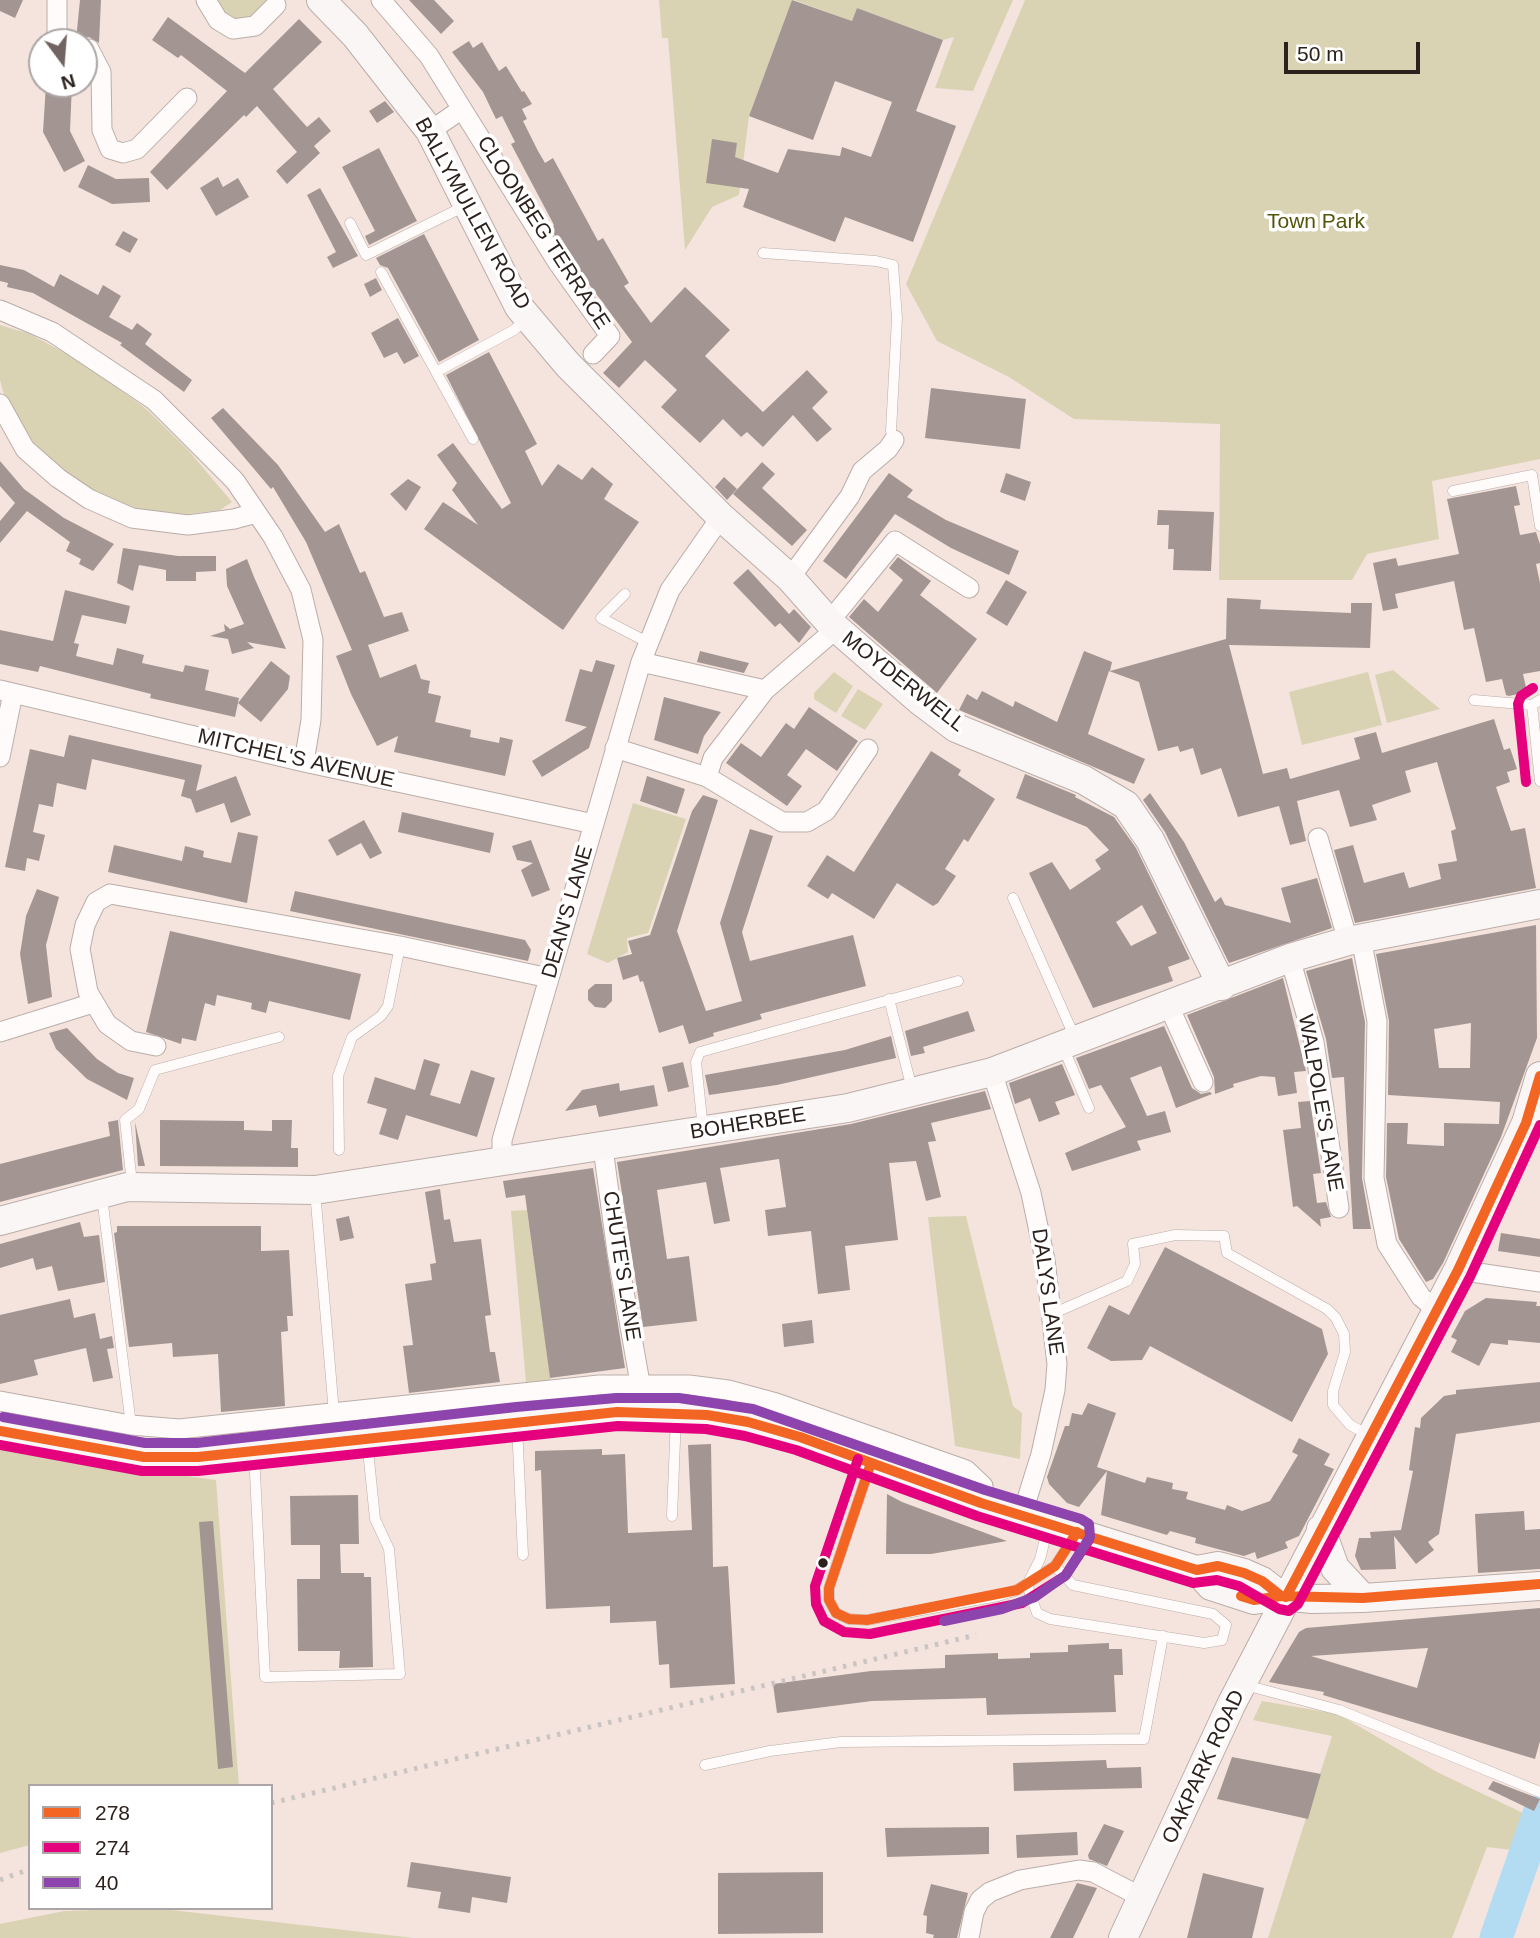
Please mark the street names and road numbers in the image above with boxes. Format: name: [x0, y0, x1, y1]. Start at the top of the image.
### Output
street label: BALLYMULLEN ROAD: [409, 114, 535, 314]
street label: CLOONBEG TERRACE: [471, 132, 615, 334]
street label: MOYDERWELL: [837, 626, 969, 738]
street label: MITCHEL'S AVENUE: [195, 724, 397, 794]
street label: DEAN'S LANE: [537, 843, 599, 981]
street label: WALPOLE'S LANE: [1292, 1012, 1348, 1194]
street label: BOHERBEE: [688, 1102, 808, 1146]
street label: CHUTE'S LANE: [597, 1189, 645, 1343]
street label: DALYS LANE: [1026, 1227, 1068, 1357]
street label: OAKPARK ROAD: [1157, 1686, 1251, 1848]

